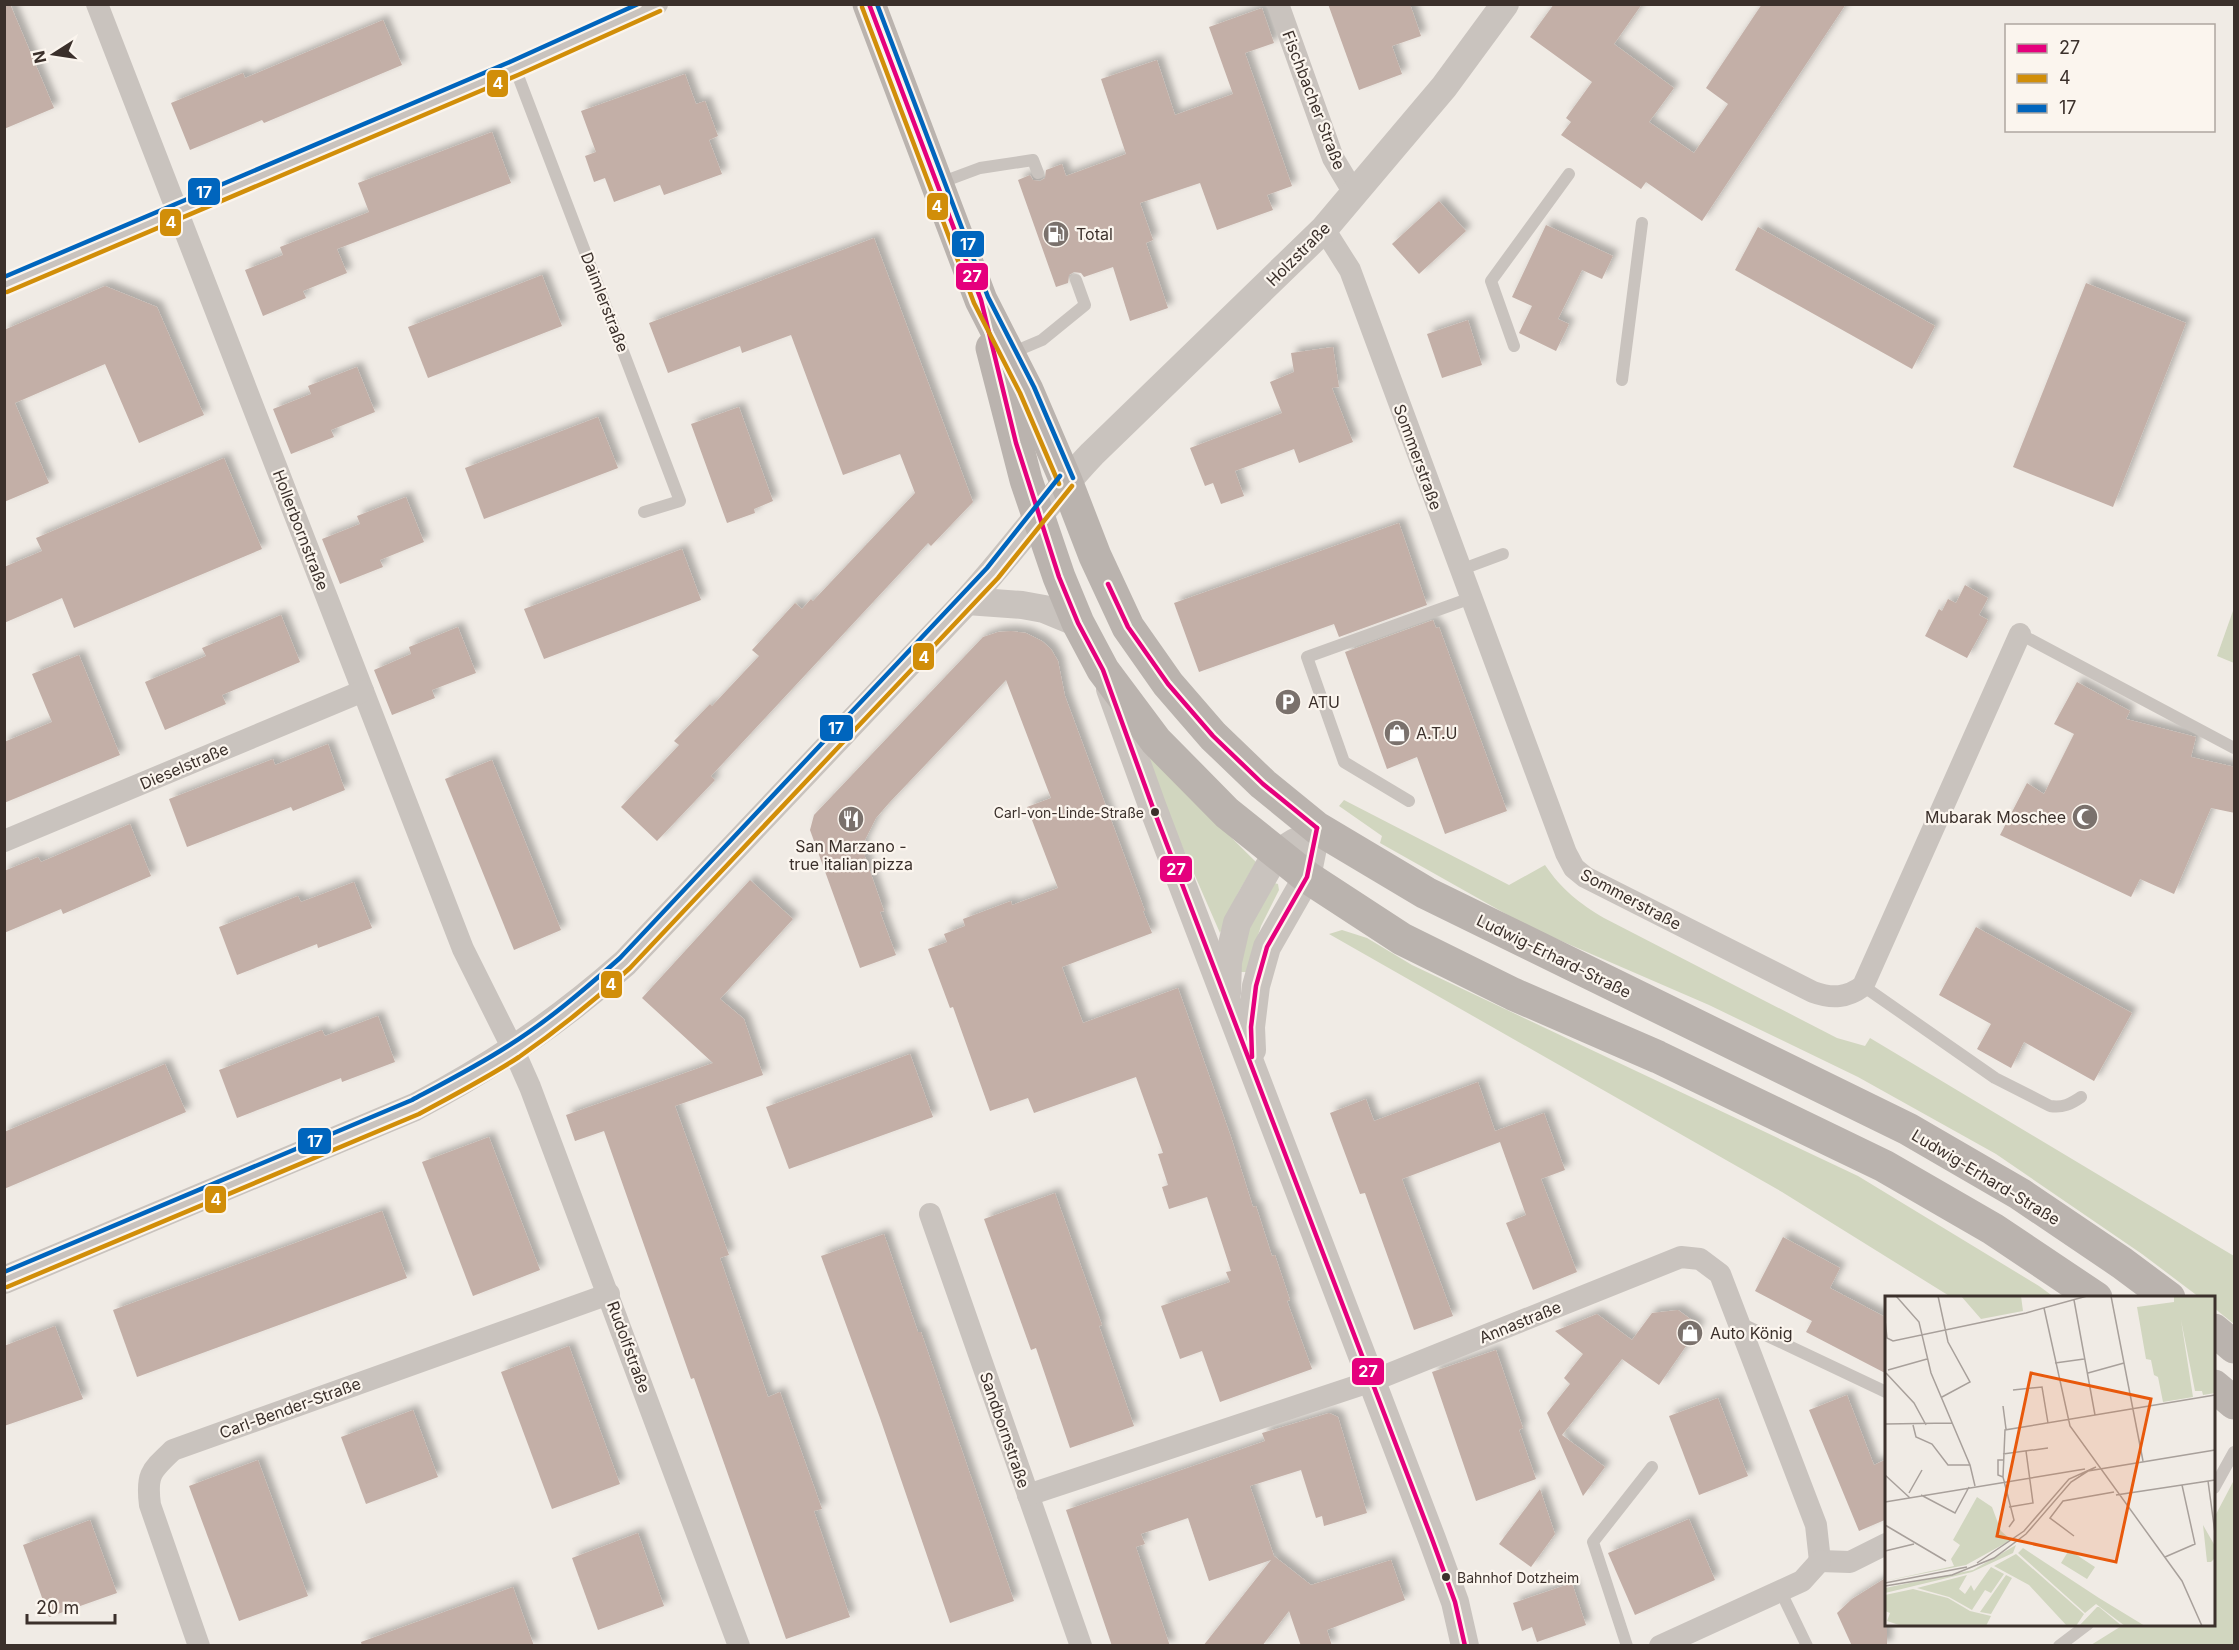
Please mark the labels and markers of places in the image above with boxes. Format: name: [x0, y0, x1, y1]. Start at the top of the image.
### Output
fuel station icon: Total: [1041, 219, 1071, 249]
place label: Total: [1076, 224, 1113, 244]
parking icon: ATU: [1273, 687, 1303, 717]
place label: ATU: [1308, 692, 1340, 712]
shop icon: A.T.U: [1382, 718, 1412, 748]
place label: A.T.U: [1416, 723, 1457, 743]
mosque icon: Mubarak Moschee: [2070, 802, 2100, 832]
restaurant icon: San Marzano - true italian pizza: [836, 804, 866, 834]
place label: Carl-von-Linde-Straße: [994, 804, 1144, 821]
marker: Carl-von-Linde-Straße: [1149, 806, 1161, 818]
place label: Mubarak Moschee: [1925, 807, 2066, 827]
place label: San Marzano - true italian pizza: [789, 836, 913, 874]
shop icon: Auto König: [1675, 1318, 1705, 1348]
place label: Auto König: [1710, 1323, 1793, 1343]
place label: Bahnhof Dotzheim: [1457, 1569, 1579, 1586]
marker: Bahnhof Dotzheim: [1440, 1571, 1452, 1583]

